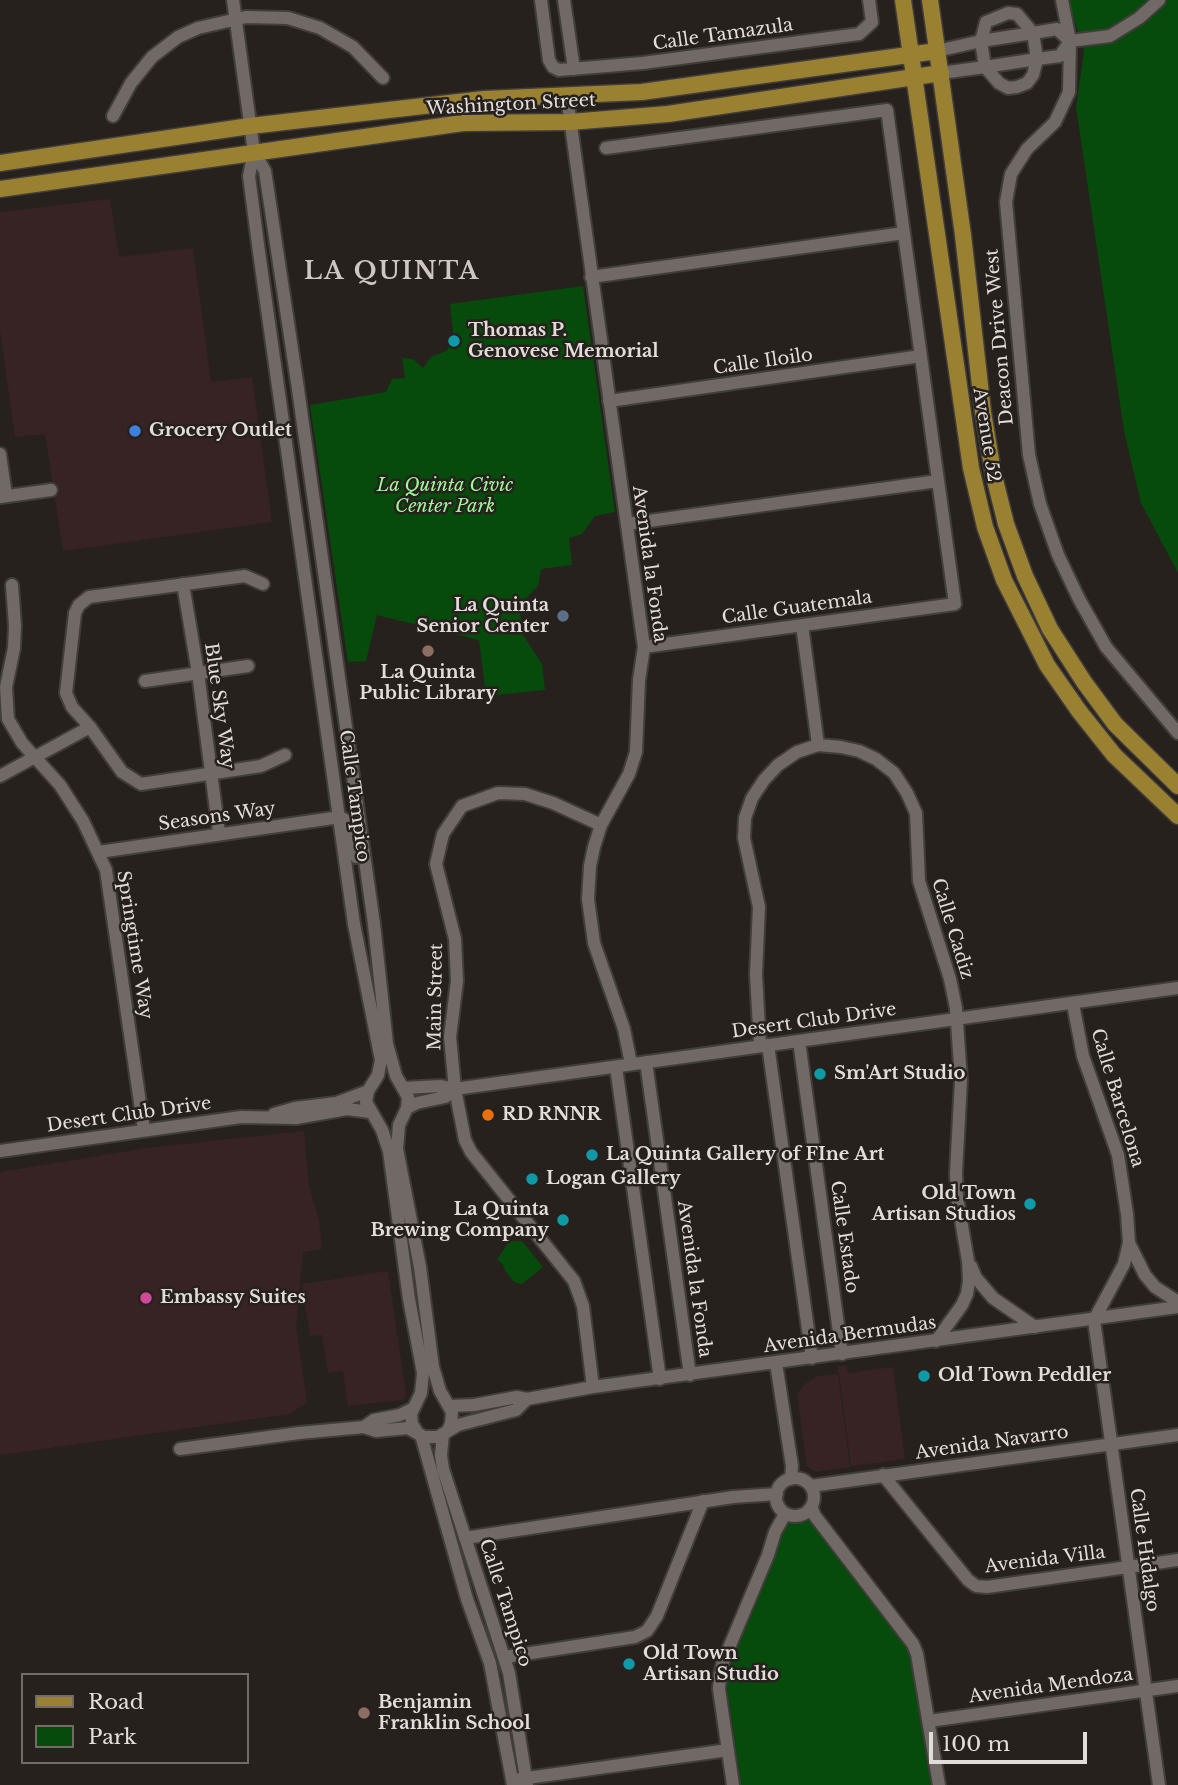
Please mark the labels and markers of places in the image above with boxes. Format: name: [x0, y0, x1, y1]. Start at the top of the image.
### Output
place label: Thomas P. Genovese Memorial: [468, 320, 659, 362]
marker: Thomas P. Genovese Memorial: [446, 333, 462, 349]
place label: Grocery Outlet: [149, 420, 292, 442]
marker: Grocery Outlet: [127, 423, 143, 439]
place label: La Quinta Senior Center: [417, 595, 549, 638]
marker: La Quinta Senior Center: [555, 608, 571, 624]
marker: La Quinta Public Library: [420, 643, 436, 659]
place label: La Quinta Public Library: [359, 662, 497, 704]
place label: Sm'Art Studio: [834, 1063, 965, 1085]
marker: Sm'Art Studio: [812, 1066, 828, 1082]
place label: RD RNNR: [502, 1104, 601, 1126]
marker: RD RNNR: [480, 1107, 496, 1123]
place label: La Quinta Gallery of FIne Art: [606, 1144, 884, 1166]
marker: La Quinta Gallery of FIne Art: [584, 1147, 600, 1163]
place label: Logan Gallery: [546, 1168, 681, 1190]
marker: Logan Gallery: [524, 1171, 540, 1187]
place label: Old Town Artisan Studios: [872, 1183, 1016, 1226]
marker: Old Town Artisan Studios: [1022, 1196, 1038, 1212]
place label: La Quinta Brewing Company: [370, 1199, 549, 1242]
marker: La Quinta Brewing Company: [555, 1212, 571, 1228]
place label: Embassy Suites: [160, 1287, 306, 1309]
marker: Embassy Suites: [138, 1290, 154, 1306]
place label: Old Town Peddler: [938, 1365, 1111, 1387]
marker: Old Town Peddler: [916, 1368, 932, 1384]
place label: Old Town Artisan Studio: [643, 1643, 779, 1686]
marker: Old Town Artisan Studio: [621, 1656, 637, 1672]
place label: Benjamin Franklin School: [378, 1692, 531, 1734]
marker: Benjamin Franklin School: [356, 1705, 372, 1721]

